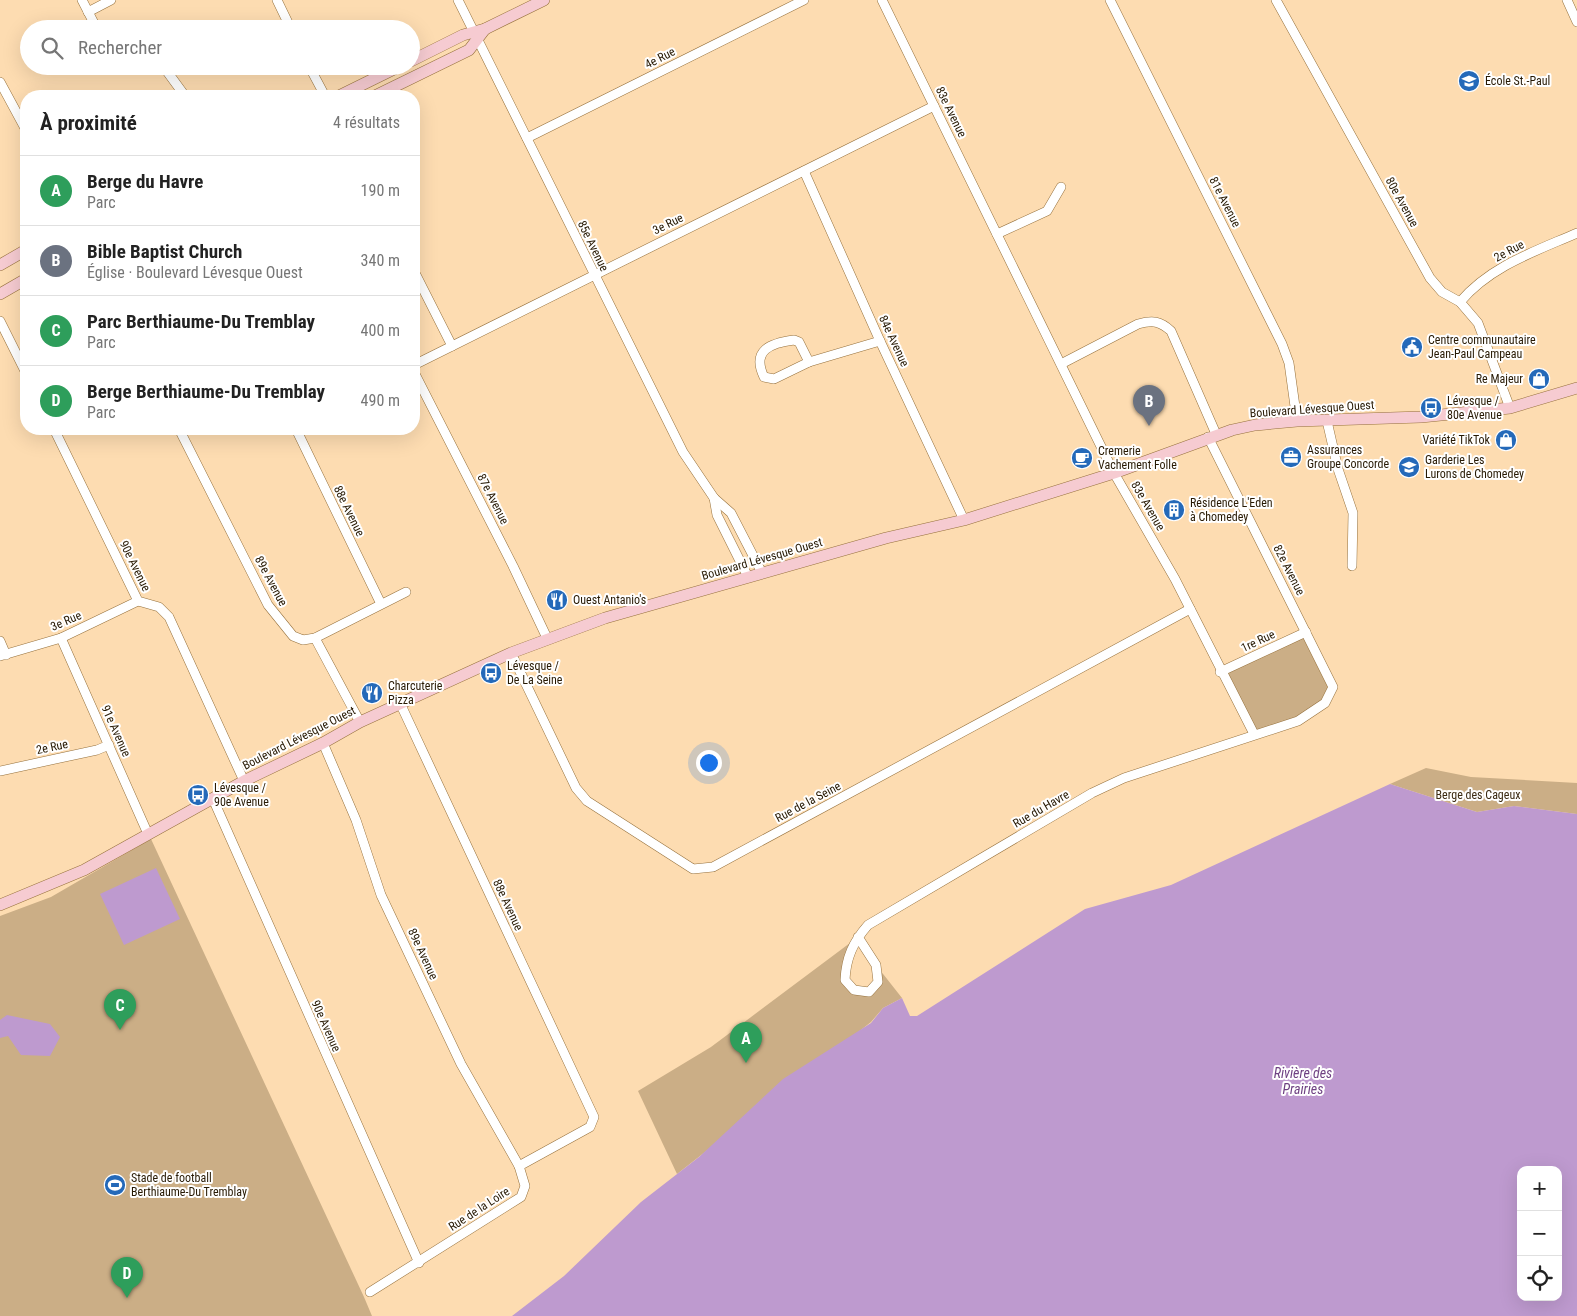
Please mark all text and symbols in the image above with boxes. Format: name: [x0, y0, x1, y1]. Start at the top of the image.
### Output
search box: [20, 20, 420, 75]
icon: search: [38, 34, 66, 62]
text: Rechercher: [78, 36, 162, 59]
street label: 4e Rue: [643, 44, 678, 72]
school or university icon: École St.-Paul: [1457, 69, 1481, 93]
place label: École St.-Paul: [1485, 73, 1550, 88]
street label: 83e Avenue: [933, 84, 969, 140]
text: À proximité: [40, 111, 137, 135]
text: 4 résultats: [333, 113, 400, 132]
text: Berge du Havre: [87, 170, 203, 193]
street label: 81e Avenue: [1206, 174, 1244, 230]
street label: 80e Avenue: [1383, 175, 1422, 230]
text: A: [51, 181, 61, 200]
text: 190 m: [361, 181, 400, 200]
text: Parc: [87, 193, 116, 212]
street label: 3e Rue: [651, 211, 686, 237]
street label: 85e Avenue: [575, 218, 611, 274]
street label: 2e Rue: [1492, 237, 1527, 265]
text: Bible Baptist Church: [87, 240, 242, 263]
text: B: [52, 251, 60, 270]
text: 340 m: [361, 251, 400, 270]
text: Église · Boulevard Lévesque Ouest: [87, 263, 303, 282]
text: Parc Berthiaume-Du Tremblay: [87, 310, 315, 333]
street label: 84e Avenue: [876, 313, 912, 369]
text: C: [51, 321, 61, 340]
text: 400 m: [361, 321, 400, 340]
text: Parc: [87, 333, 116, 352]
place label: Centre communautaire Jean-Paul Campeau: [1428, 333, 1536, 361]
public building icon: Centre communautaire Jean-Paul Campeau: [1400, 335, 1424, 359]
shop icon: Re Majeur: [1527, 367, 1551, 391]
place label: Re Majeur: [1476, 372, 1523, 386]
text: Berge Berthiaume-Du Tremblay: [87, 380, 325, 403]
pin: B: [1133, 385, 1165, 426]
text: D: [51, 391, 61, 410]
text: 490 m: [361, 391, 400, 410]
place label: Lévesque / 80e Avenue: [1447, 394, 1502, 422]
bus stop icon: Lévesque / 80e Avenue: [1419, 396, 1443, 420]
street label: Boulevard Lévesque Ouest: [1249, 398, 1375, 420]
text: Parc: [87, 403, 116, 422]
shop icon: Variété TikTok: [1494, 428, 1518, 452]
place label: Variété TikTok: [1423, 433, 1491, 447]
place label: Assurances Groupe Concorde: [1307, 443, 1389, 471]
place label: Cremerie Vachement Folle: [1098, 444, 1177, 472]
office icon: Assurances Groupe Concorde: [1279, 445, 1303, 469]
cafe icon: Cremerie Vachement Folle: [1070, 446, 1094, 470]
place label: Garderie Les Lurons de Chomedey: [1425, 453, 1524, 481]
school or university icon: Garderie Les Lurons de Chomedey: [1397, 455, 1421, 479]
street label: 87e Avenue: [474, 471, 512, 527]
street label: 83e Avenue: [1128, 479, 1168, 534]
street label: 88e Avenue: [331, 483, 367, 539]
place label: Résidence L'Eden à Chomedey: [1190, 496, 1273, 524]
building icon: Résidence L'Eden à Chomedey: [1162, 498, 1186, 522]
street label: Boulevard Lévesque Ouest: [700, 535, 824, 583]
street label: 90e Avenue: [117, 538, 153, 594]
street label: 82e Avenue: [1270, 542, 1308, 598]
street label: 89e Avenue: [252, 554, 290, 609]
restaurant icon: Ouest Antanio's: [545, 588, 569, 612]
place label: Ouest Antanio's: [573, 593, 646, 607]
street label: 3e Rue: [48, 608, 84, 634]
street label: 1re Rue: [1239, 627, 1277, 655]
place label: Lévesque / De La Seine: [507, 659, 563, 687]
bus stop icon: Lévesque / De La Seine: [479, 661, 503, 685]
place label: Charcuterie Pizza: [388, 679, 443, 707]
restaurant icon: Charcuterie Pizza: [360, 681, 384, 705]
street label: 91e Avenue: [98, 703, 134, 759]
street label: Boulevard Lévesque Ouest: [240, 703, 358, 773]
street label: 2e Rue: [35, 737, 70, 757]
your location: [696, 750, 722, 776]
street label: Rue de la Seine: [773, 779, 843, 825]
place label: Lévesque / 90e Avenue: [214, 781, 269, 809]
bus stop icon: Lévesque / 90e Avenue: [186, 783, 210, 807]
street label: Rue du Havre: [1010, 787, 1072, 831]
park label: Berge des Cageux: [1436, 788, 1520, 802]
street label: 88e Avenue: [490, 877, 526, 933]
street label: 89e Avenue: [405, 926, 441, 982]
pin: C: [104, 989, 136, 1030]
street label: 90e Avenue: [308, 998, 344, 1054]
pin: A: [730, 1022, 762, 1063]
water label: Rivière des Prairies: [1274, 1065, 1332, 1097]
map controls: [1517, 1166, 1562, 1301]
button: +: [1517, 1166, 1562, 1211]
place label: Stade de football Berthiaume-Du Tremblay: [131, 1171, 247, 1199]
sports icon: Stade de football Berthiaume-Du Tremblay: [103, 1173, 127, 1197]
street label: Rue de la Loire: [446, 1184, 512, 1234]
button: −: [1517, 1211, 1562, 1256]
button: locate: [1517, 1256, 1562, 1301]
pin: D: [111, 1257, 143, 1298]

